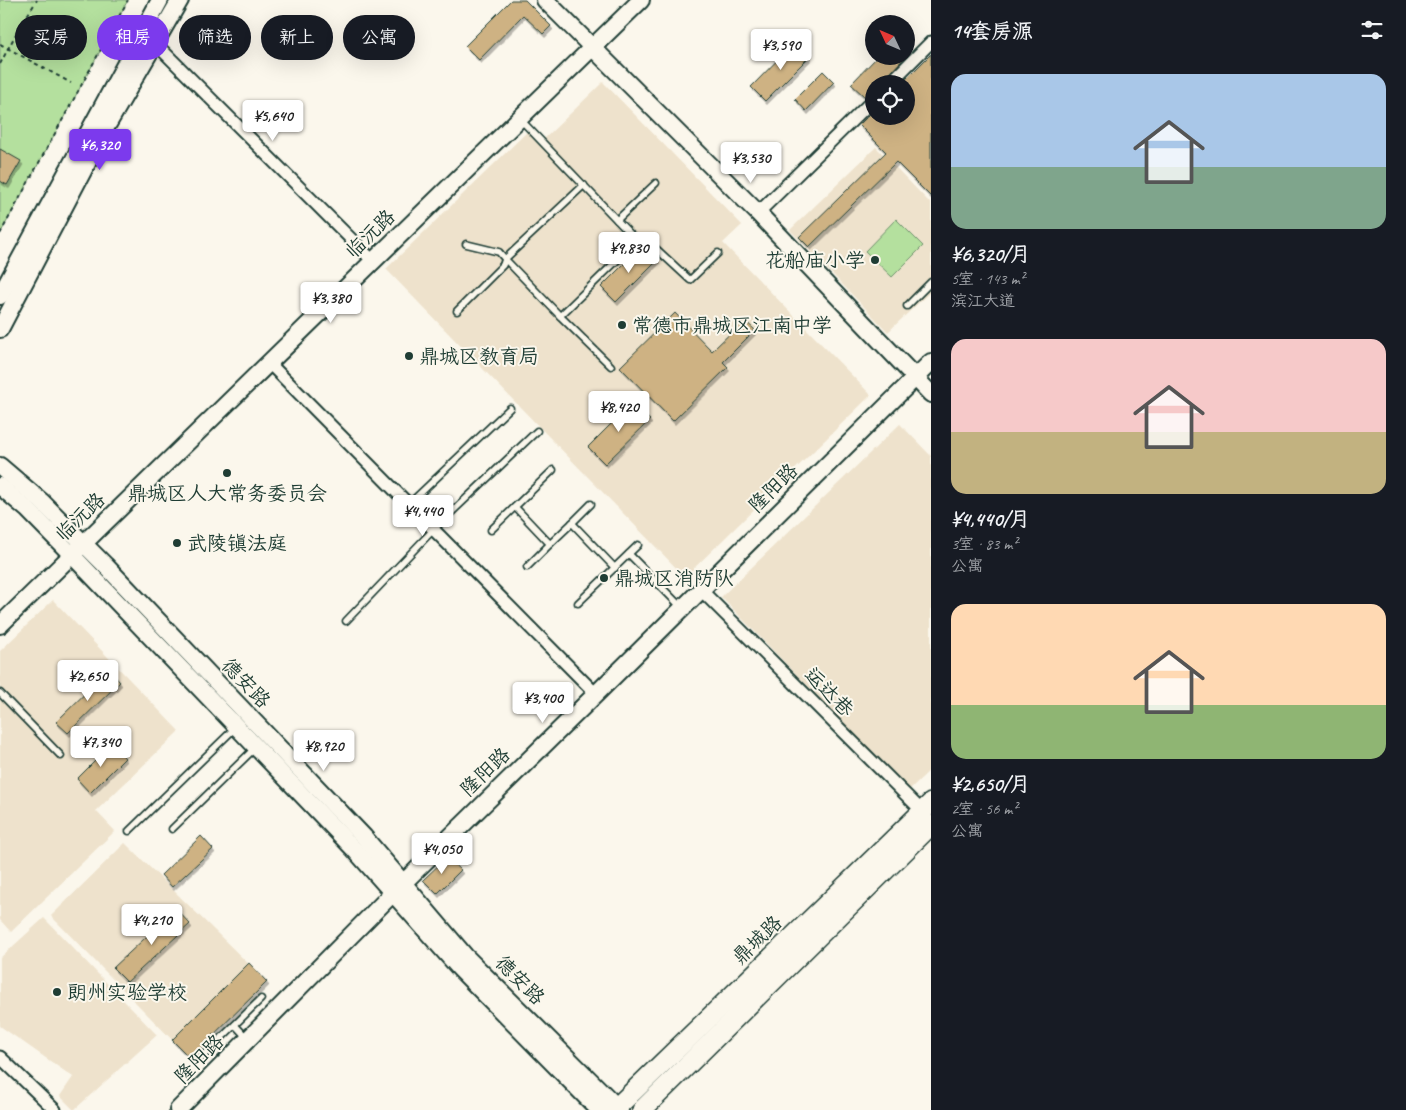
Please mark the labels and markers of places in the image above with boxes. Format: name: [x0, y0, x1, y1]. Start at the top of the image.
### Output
pin: ¥3,590: [740, 28, 822, 71]
pin: ¥5,640: [232, 100, 314, 142]
pin: ¥6,320: [59, 128, 141, 171]
pin: ¥3,530: [710, 142, 792, 184]
pin: ¥9,830: [588, 232, 670, 274]
place label: 花船庙小学: [765, 248, 865, 273]
marker: 花船庙小学: [869, 254, 881, 266]
pin: ¥3,380: [290, 282, 372, 324]
place label: 常德市鼎城区江南中学: [632, 313, 832, 338]
marker: 常德市鼎城区江南中学: [616, 319, 628, 331]
place label: 鼎城区教育局: [419, 344, 539, 369]
marker: 鼎城区教育局: [403, 350, 415, 362]
pin: ¥8,420: [578, 390, 660, 433]
marker: 鼎城区人大常务委员会: [221, 467, 233, 479]
place label: 鼎城区人大常务委员会: [127, 481, 327, 506]
pin: ¥4,440: [382, 494, 464, 537]
place label: 武陵镇法庭: [187, 531, 287, 556]
marker: 武陵镇法庭: [171, 537, 183, 549]
place label: 鼎城区消防队: [614, 566, 734, 591]
marker: 鼎城区消防队: [598, 572, 610, 584]
pin: ¥2,650: [47, 660, 129, 702]
pin: ¥3,400: [502, 682, 584, 724]
pin: ¥7,340: [60, 726, 142, 768]
pin: ¥8,920: [283, 730, 365, 772]
pin: ¥4,050: [401, 832, 483, 875]
pin: ¥4,210: [111, 904, 193, 946]
place label: 朗州实验学校: [67, 980, 187, 1005]
marker: 朗州实验学校: [51, 986, 63, 998]

